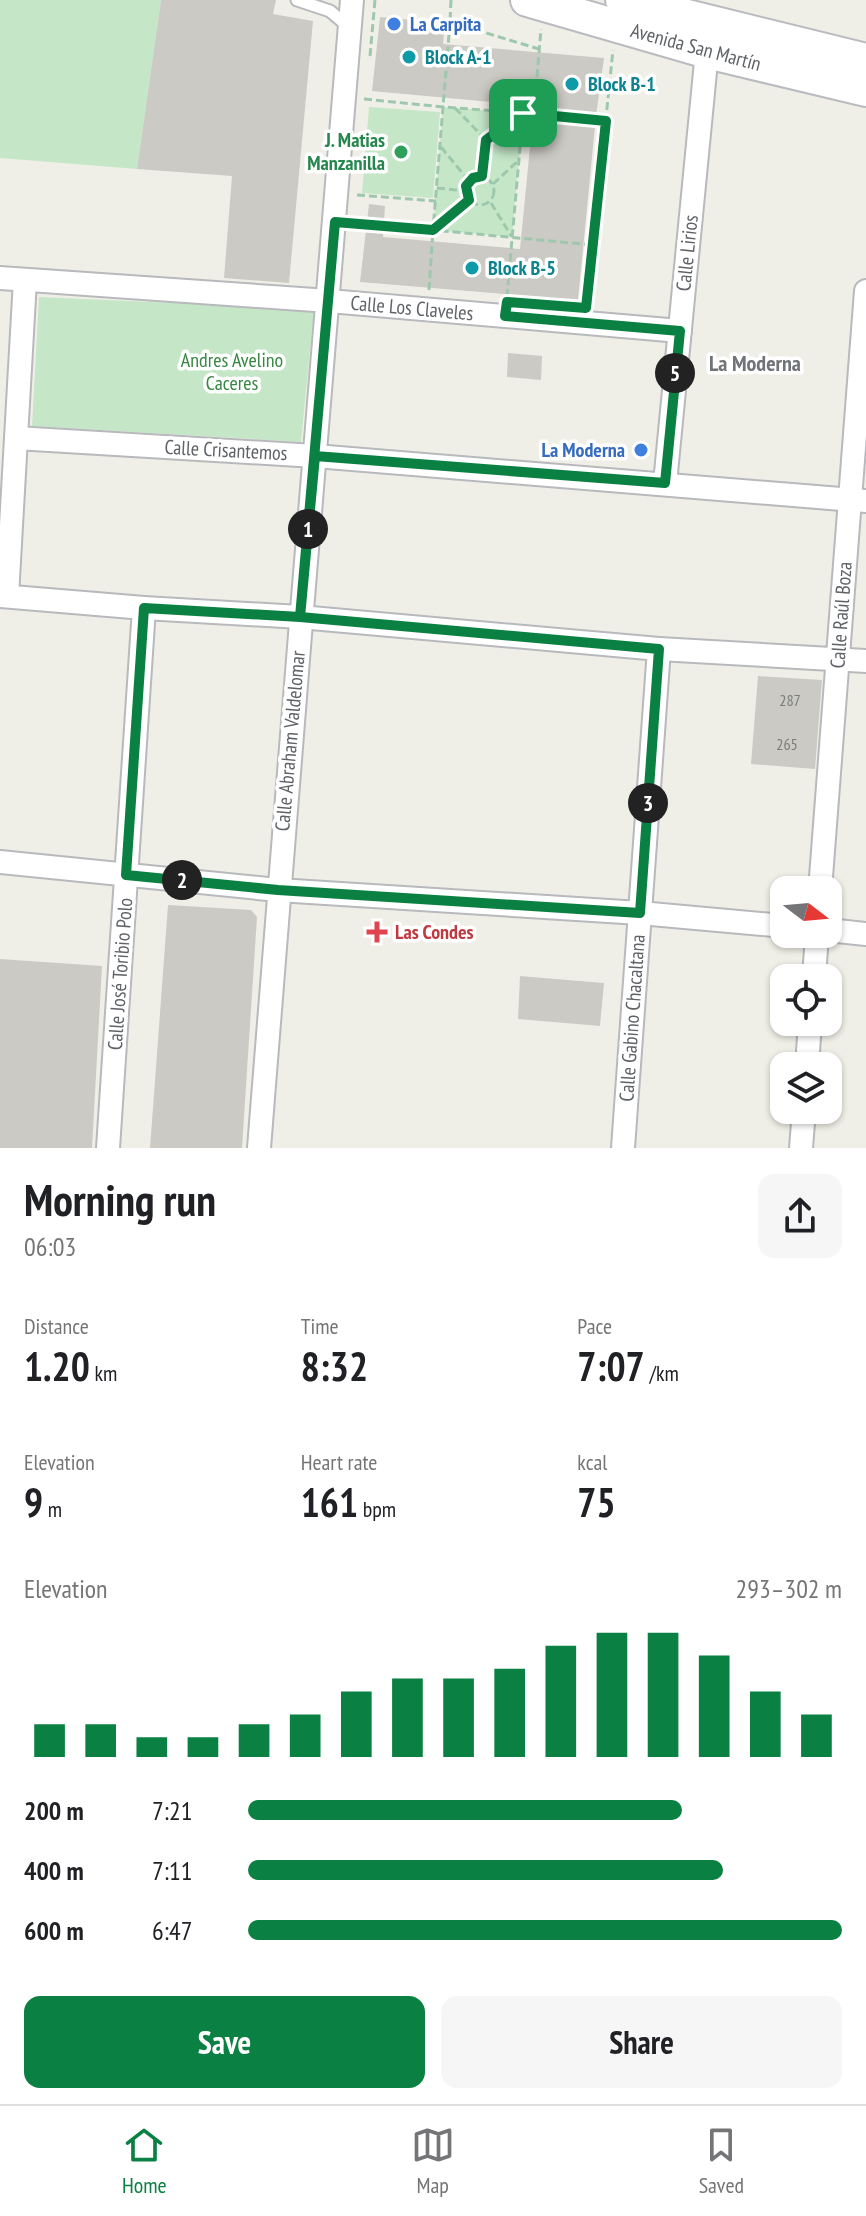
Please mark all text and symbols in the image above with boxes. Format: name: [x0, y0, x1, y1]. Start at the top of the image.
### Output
place label: La Carpita: [410, 11, 481, 37]
marker: La Carpita: [385, 15, 403, 33]
street label: Avenida San Martín: [628, 17, 764, 77]
place label: Block A-1: [425, 44, 492, 70]
marker: Block A-1: [400, 48, 418, 66]
place label: Block B-1: [588, 71, 656, 97]
marker: Block B-1: [563, 75, 581, 93]
pin: [489, 79, 557, 147]
icon: arrive: [501, 91, 545, 135]
place label: J. Matias Manzanilla: [307, 127, 385, 176]
marker: J. Matias Manzanilla: [392, 143, 410, 161]
street label: Calle Lirios: [670, 213, 704, 292]
place label: Block B-5: [488, 255, 556, 281]
marker: Block B-5: [463, 259, 481, 277]
street label: Calle Los Claveles: [349, 290, 475, 326]
park label: Andres Avelino Caceres: [181, 347, 283, 396]
district label: La Moderna: [709, 349, 801, 377]
pin: 5: [655, 353, 695, 393]
text: 5: [670, 359, 680, 387]
street label: Calle Crisantemos: [164, 434, 288, 466]
place label: La Moderna: [541, 437, 625, 463]
marker: La Moderna: [632, 441, 650, 459]
pin: 1: [288, 509, 328, 549]
text: 1: [303, 515, 313, 543]
street label: Calle Raúl Boza: [824, 561, 858, 669]
street label: Calle Abraham Valdelomar: [269, 649, 311, 832]
house number: 287: [779, 690, 801, 710]
house number: 265: [776, 734, 798, 754]
pin: 3: [628, 783, 668, 823]
text: 3: [643, 789, 653, 817]
pin: 2: [162, 860, 202, 900]
text: 2: [177, 866, 187, 894]
north arrow: [770, 876, 842, 948]
map controls: [770, 876, 842, 1124]
street label: Calle José Toribio Polo: [102, 897, 138, 1051]
place label: Las Condes: [395, 919, 474, 945]
marker: Las Condes: [366, 921, 388, 943]
street label: Calle Gabino Chacaltana: [613, 934, 651, 1102]
button: locate: [770, 964, 842, 1036]
button: layers: [770, 1052, 842, 1124]
text: Morning run: [24, 1171, 216, 1228]
button: share: [758, 1174, 842, 1258]
text: 06:03: [24, 1230, 76, 1263]
text: Distance: [24, 1312, 89, 1340]
text: Time: [301, 1312, 339, 1340]
text: Pace: [577, 1312, 612, 1340]
text: 1.20: [24, 1340, 90, 1392]
text: 8:32: [301, 1340, 368, 1392]
text: 7:07: [577, 1340, 645, 1392]
text: km: [90, 1359, 117, 1387]
text: /km: [645, 1359, 679, 1387]
text: Elevation: [24, 1448, 95, 1476]
text: Heart rate: [301, 1448, 377, 1476]
text: kcal: [577, 1448, 607, 1476]
text: 9: [24, 1476, 43, 1528]
text: 161: [301, 1476, 358, 1528]
text: 75: [577, 1476, 616, 1528]
text: m: [43, 1495, 62, 1523]
text: bpm: [358, 1495, 396, 1523]
text: Elevation: [24, 1572, 107, 1605]
text: 293–302 m: [736, 1572, 842, 1605]
text: 200 m: [24, 1794, 84, 1827]
text: 7:21: [152, 1794, 192, 1827]
text: 400 m: [24, 1854, 84, 1887]
text: 7:11: [152, 1854, 192, 1887]
text: 600 m: [24, 1914, 84, 1947]
text: 6:47: [152, 1914, 192, 1947]
button: Save: [24, 1996, 425, 2088]
button: Share: [441, 1996, 842, 2088]
tab: Home: [122, 2123, 167, 2199]
tab: Map: [411, 2123, 455, 2199]
tab: Saved: [699, 2123, 744, 2199]

